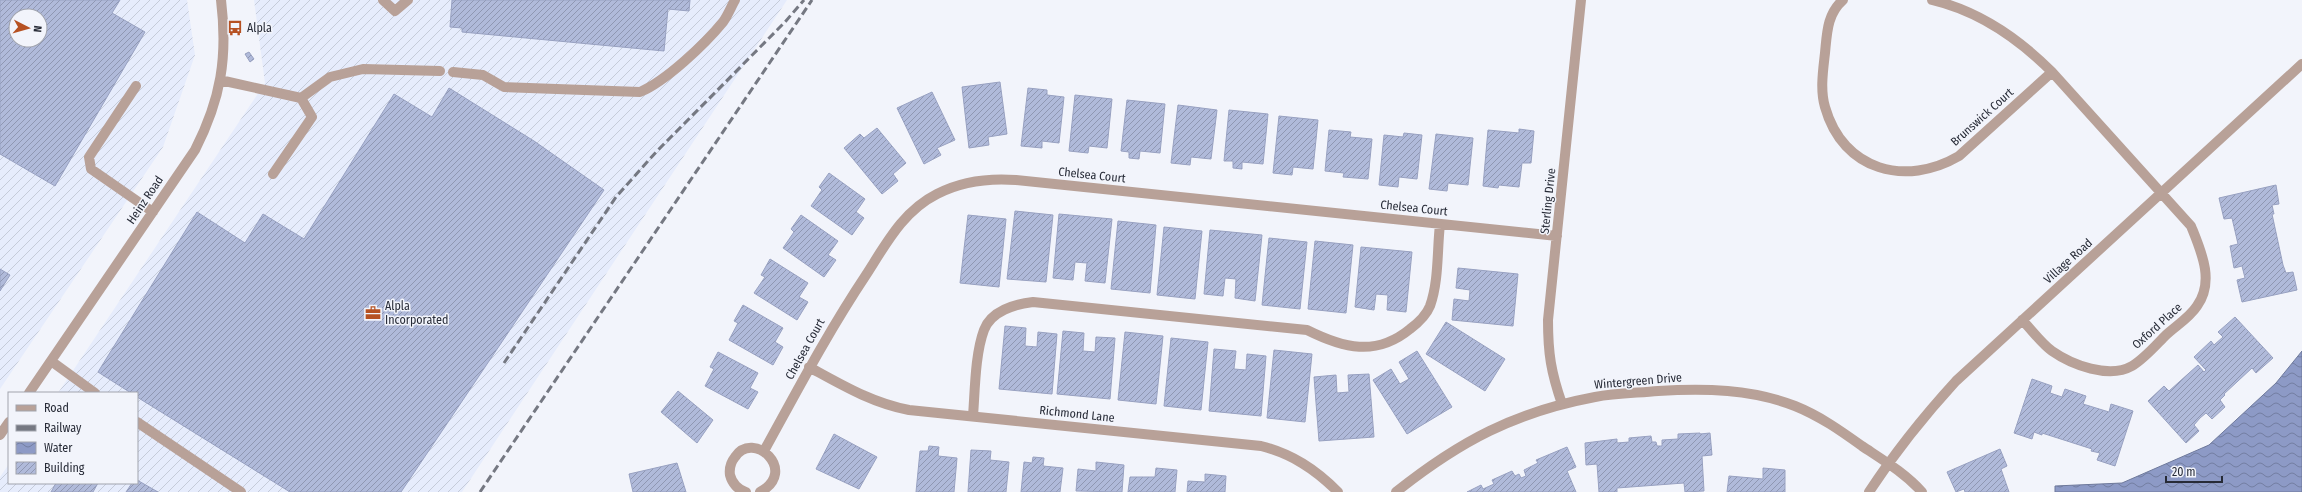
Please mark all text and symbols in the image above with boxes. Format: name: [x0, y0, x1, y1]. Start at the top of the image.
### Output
north arrow: [8, 8, 48, 48]
bus stop icon: Alpla: [226, 19, 244, 37]
place label: Alpla: [247, 21, 272, 35]
text: N: [31, 25, 44, 33]
street label: Brunswick Court: [1948, 85, 2016, 149]
street label: Chelsea Court: [1058, 165, 1126, 186]
street label: Sterling Drive: [1538, 167, 1558, 235]
street label: Heinz Road: [124, 173, 166, 227]
street label: Chelsea Court: [1380, 198, 1448, 219]
street label: Village Road: [2041, 236, 2095, 286]
place label: Alpla Incorporated: [385, 299, 448, 327]
street label: Oxford Place: [2129, 300, 2185, 352]
office icon: Alpla Incorporated: [364, 304, 382, 322]
street label: Chelsea Court: [782, 316, 828, 382]
street label: Wintergreen Drive: [1594, 370, 1682, 392]
legend: [8, 392, 138, 484]
text: Road: [44, 401, 69, 415]
street label: Richmond Lane: [1039, 403, 1115, 425]
text: Railway: [44, 421, 82, 435]
text: Water: [44, 441, 73, 455]
scale bar: [2166, 458, 2222, 484]
text: Building: [44, 461, 85, 475]
text: 20 m: [2172, 465, 2196, 479]

